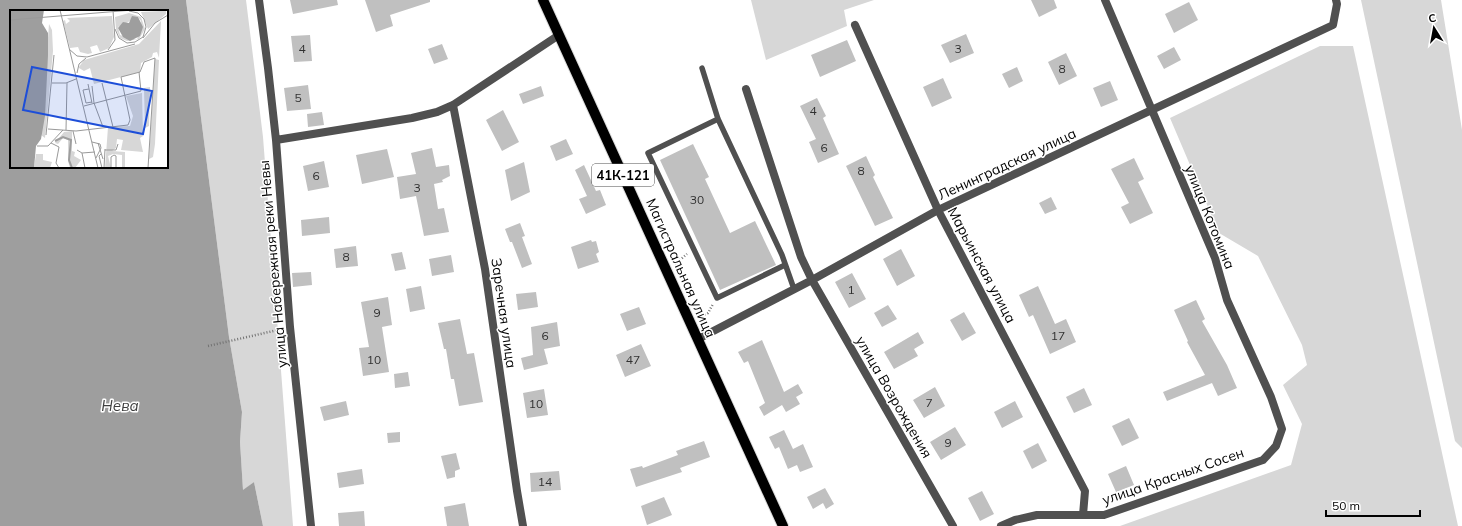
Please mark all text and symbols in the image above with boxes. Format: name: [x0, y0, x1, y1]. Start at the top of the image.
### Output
north arrow: [1414, 8, 1454, 48]
inset map: [10, 10, 168, 168]
text: С: [1427, 11, 1438, 26]
house number: 4: [298, 41, 306, 56]
house number: 3: [954, 41, 962, 56]
house number: 8: [1058, 61, 1066, 76]
house number: 5: [294, 90, 302, 105]
house number: 4: [809, 103, 817, 118]
street label: Ленинградская улица: [935, 124, 1079, 204]
house number: 6: [820, 140, 828, 155]
street label: улица Набережная реки Невы: [255, 160, 291, 368]
street label: улица Котомина: [1181, 162, 1239, 272]
house number: 8: [857, 163, 865, 178]
road number: 41К-121: [592, 164, 654, 186]
house number: 6: [312, 168, 320, 183]
house number: 3: [413, 180, 421, 195]
house number: 30: [690, 192, 704, 207]
street label: Магистральная улица: [642, 196, 720, 340]
street label: Марьинская улица: [944, 204, 1020, 326]
house number: 8: [342, 249, 350, 264]
street label: Заречная улица: [487, 257, 521, 369]
house number: 1: [847, 282, 855, 297]
house number: 9: [373, 305, 381, 320]
house number: 6: [541, 328, 549, 343]
house number: 17: [1051, 328, 1065, 343]
street label: улица Возрождения: [852, 333, 936, 461]
house number: 10: [367, 352, 381, 367]
house number: 47: [626, 352, 640, 367]
house number: 7: [925, 395, 933, 410]
water label: Нева: [101, 396, 139, 415]
house number: 10: [529, 396, 543, 411]
house number: 9: [944, 435, 952, 450]
street label: улица Красных Сосен: [1100, 443, 1246, 509]
house number: 14: [538, 474, 552, 489]
scale bar: [1326, 492, 1420, 518]
text: 50 m: [1332, 498, 1360, 513]

